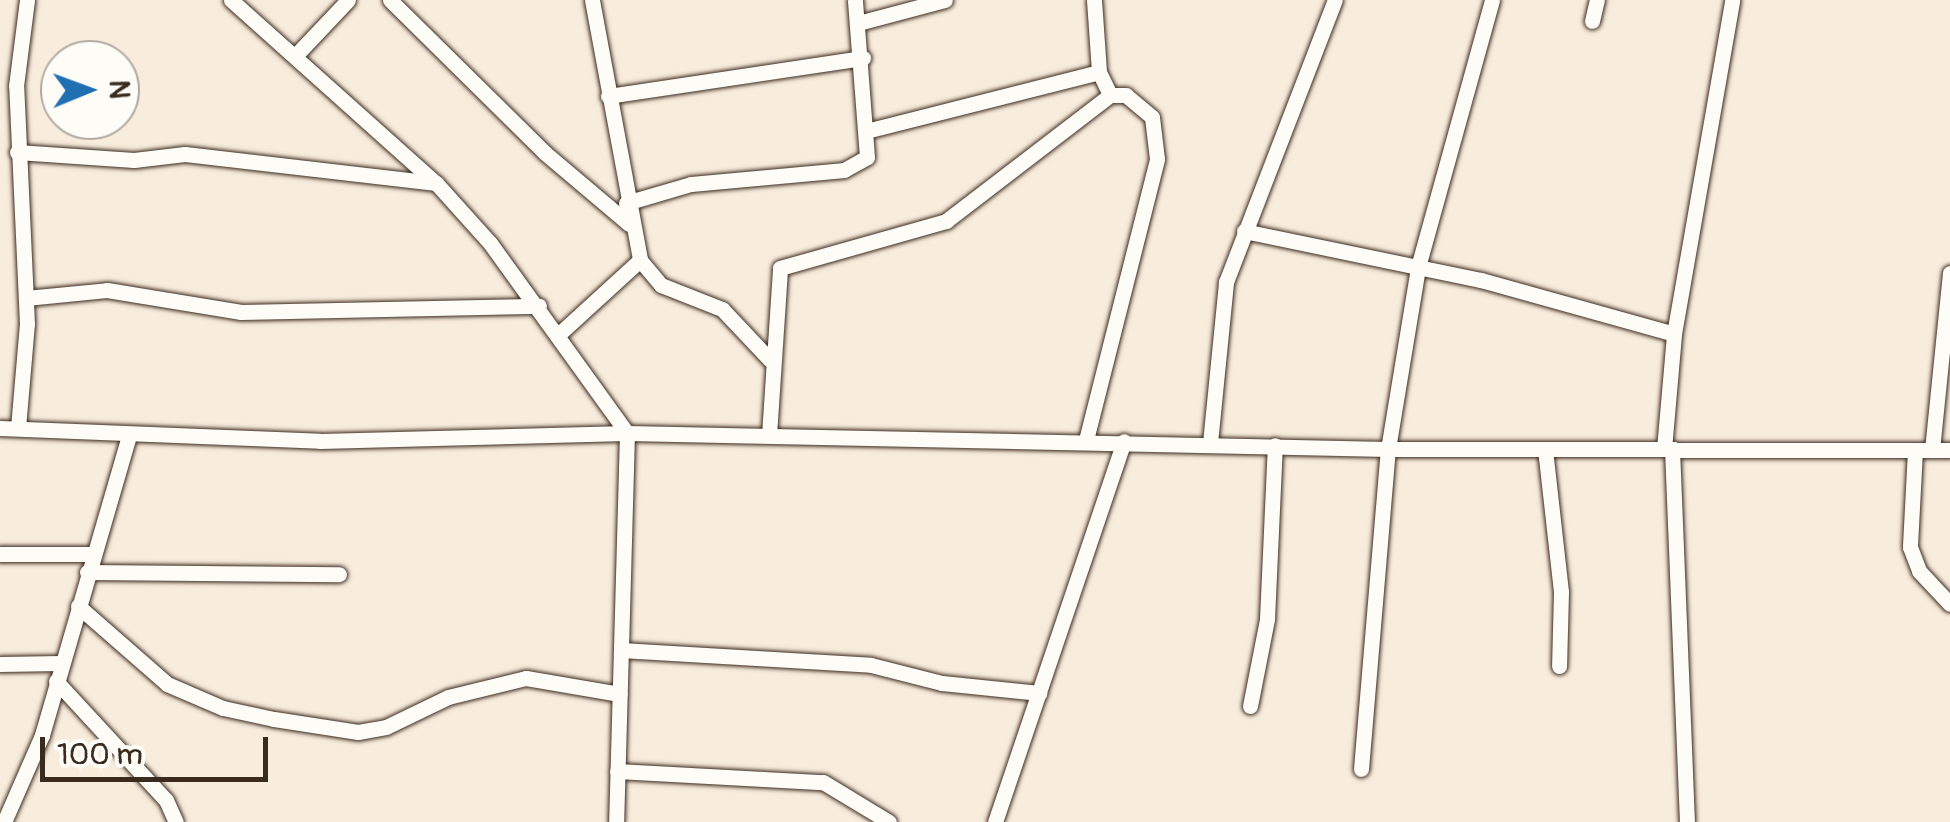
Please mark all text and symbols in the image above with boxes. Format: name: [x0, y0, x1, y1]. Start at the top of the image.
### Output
north arrow: [40, 40, 140, 140]
text: N: [101, 80, 136, 99]
scale bar: [45, 717, 272, 779]
text: 100 m: [57, 736, 143, 773]

